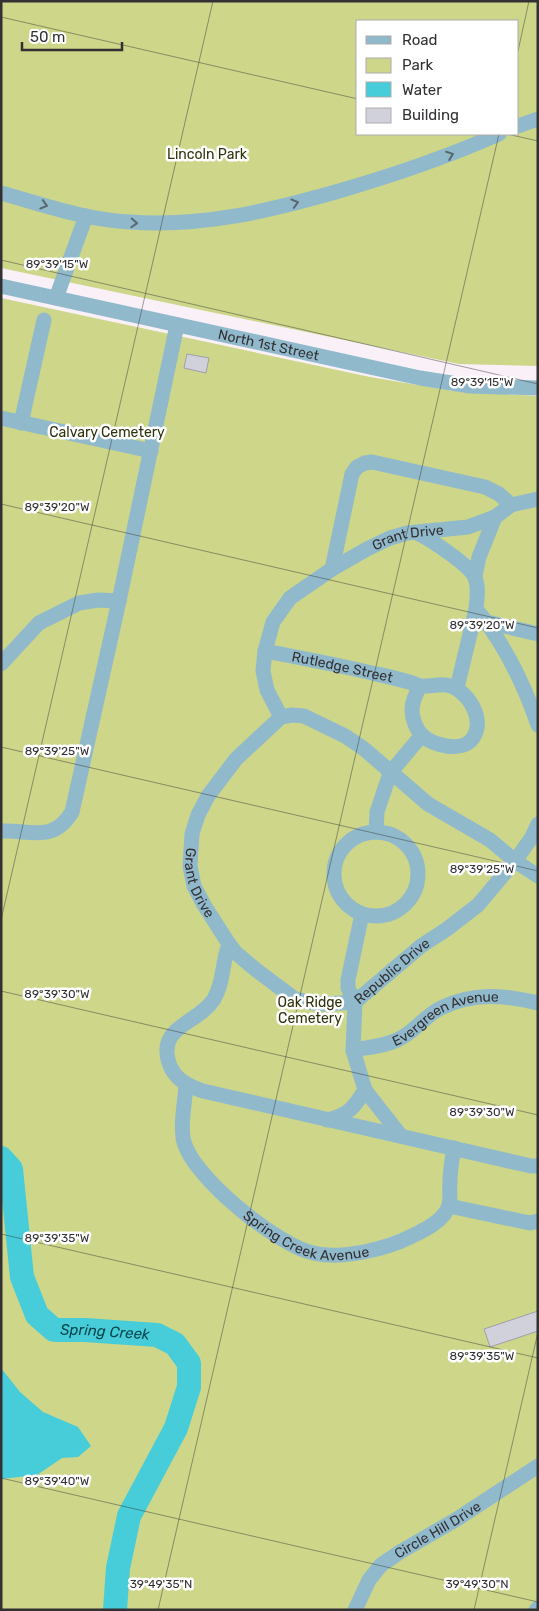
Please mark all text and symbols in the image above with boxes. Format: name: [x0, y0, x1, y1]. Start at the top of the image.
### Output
scale bar: [22, 20, 122, 52]
legend: [356, 20, 519, 135]
text: 50 m: [30, 28, 65, 46]
text: Road: [402, 31, 438, 49]
text: Park: [402, 56, 433, 74]
text: Water: [402, 81, 442, 99]
text: Building: [402, 106, 459, 124]
park label: Lincoln Park: [167, 146, 248, 163]
one-way arrow: [445, 151, 454, 161]
one-way arrow: [290, 199, 298, 209]
one-way arrow: [39, 200, 47, 210]
one-way arrow: [131, 217, 139, 228]
text: 89°39'15"W: [26, 257, 89, 271]
street label: North 1st Street: [216, 326, 321, 365]
text: 89°39'15"W: [451, 375, 514, 389]
park label: Calvary Cemetery: [49, 424, 165, 441]
text: 89°39'20"W: [24, 500, 90, 514]
street label: Grant Drive: [369, 521, 445, 554]
text: 89°39'20"W: [449, 618, 515, 632]
street label: Rutledge Street: [290, 648, 395, 687]
text: 89°39'25"W: [25, 744, 90, 758]
street label: Grant Drive: [180, 847, 218, 921]
text: 89°39'25"W: [450, 862, 515, 876]
street label: Republic Drive: [351, 935, 433, 1008]
text: 89°39'30"W: [24, 987, 90, 1001]
street label: Evergreen Avenue: [390, 988, 499, 1050]
park label: Oak Ridge Cemetery: [278, 994, 343, 1027]
text: 89°39'30"W: [449, 1105, 515, 1119]
street label: Spring Creek Avenue: [240, 1207, 371, 1264]
text: 89°39'35"W: [25, 1231, 90, 1245]
water label: Spring Creek: [60, 1321, 151, 1343]
text: 89°39'35"W: [450, 1349, 515, 1363]
text: 89°39'40"W: [25, 1474, 90, 1488]
street label: Circle Hill Drive: [391, 1498, 484, 1562]
text: 39°49'35"N: [130, 1577, 192, 1591]
text: 39°49'30"N: [445, 1577, 509, 1591]

